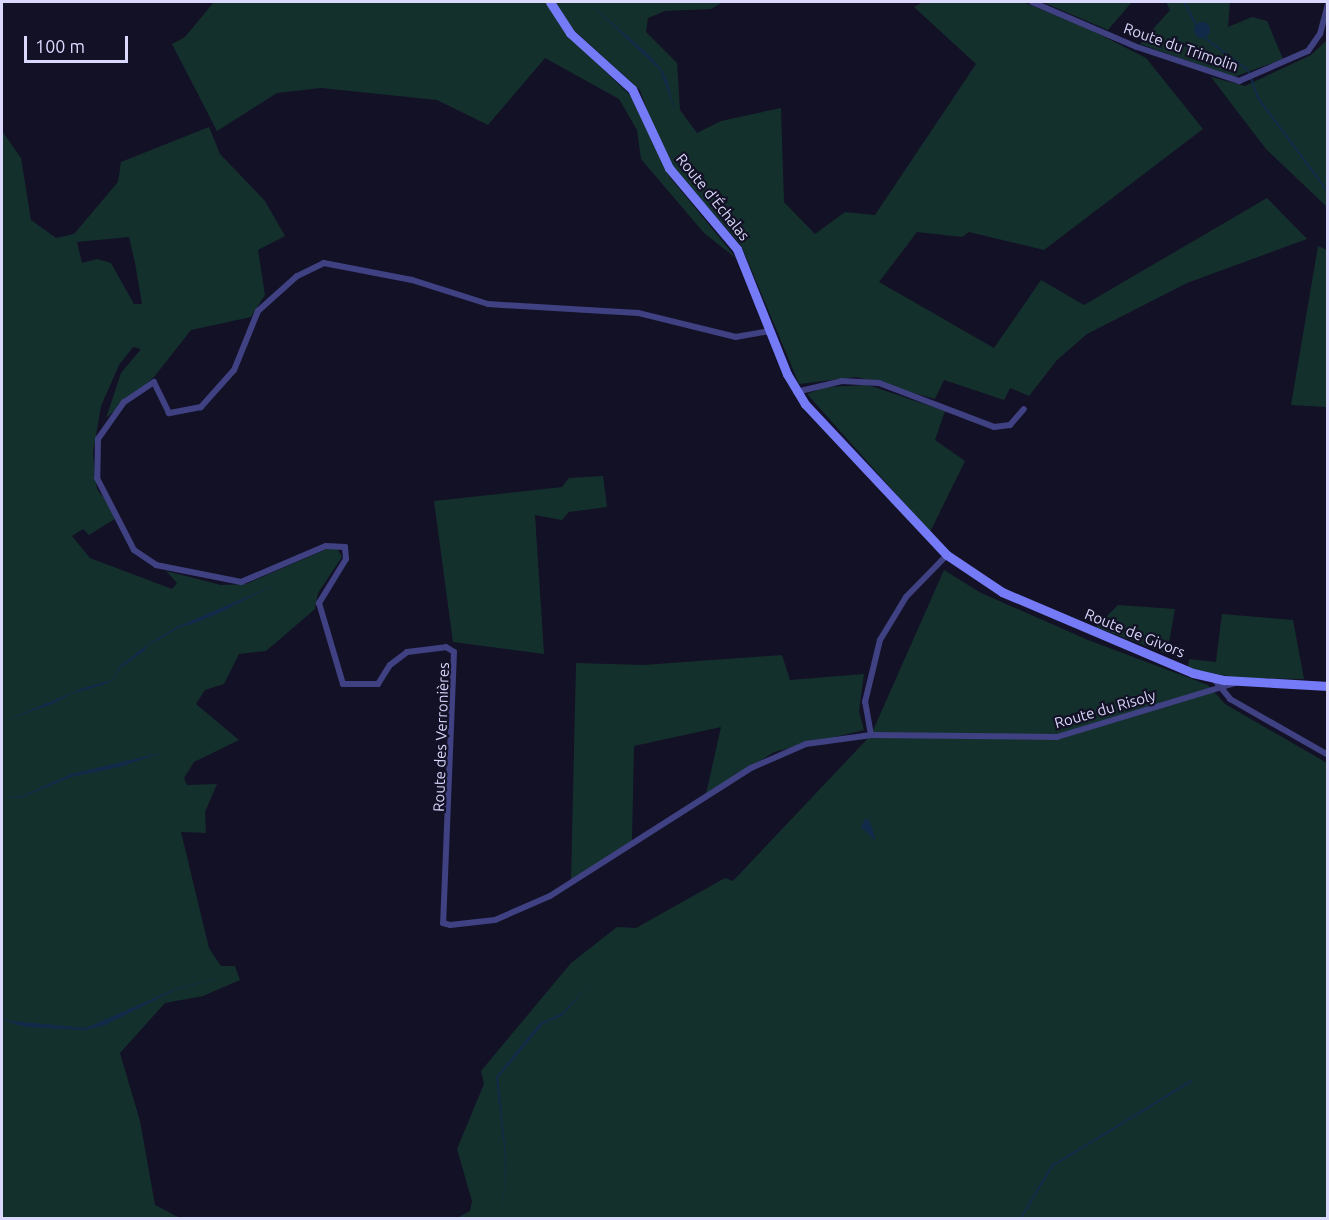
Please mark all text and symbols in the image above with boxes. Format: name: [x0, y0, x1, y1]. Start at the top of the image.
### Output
street label: Route du Trimolin: [1121, 19, 1241, 75]
scale bar: [27, 24, 130, 62]
text: 100 m: [35, 36, 85, 56]
street label: Route d'Échalas: [673, 150, 753, 244]
street label: Route de Givors: [1082, 605, 1188, 661]
street label: Route des Verronières: [429, 662, 453, 812]
street label: Route du Risoly: [1052, 686, 1158, 732]

